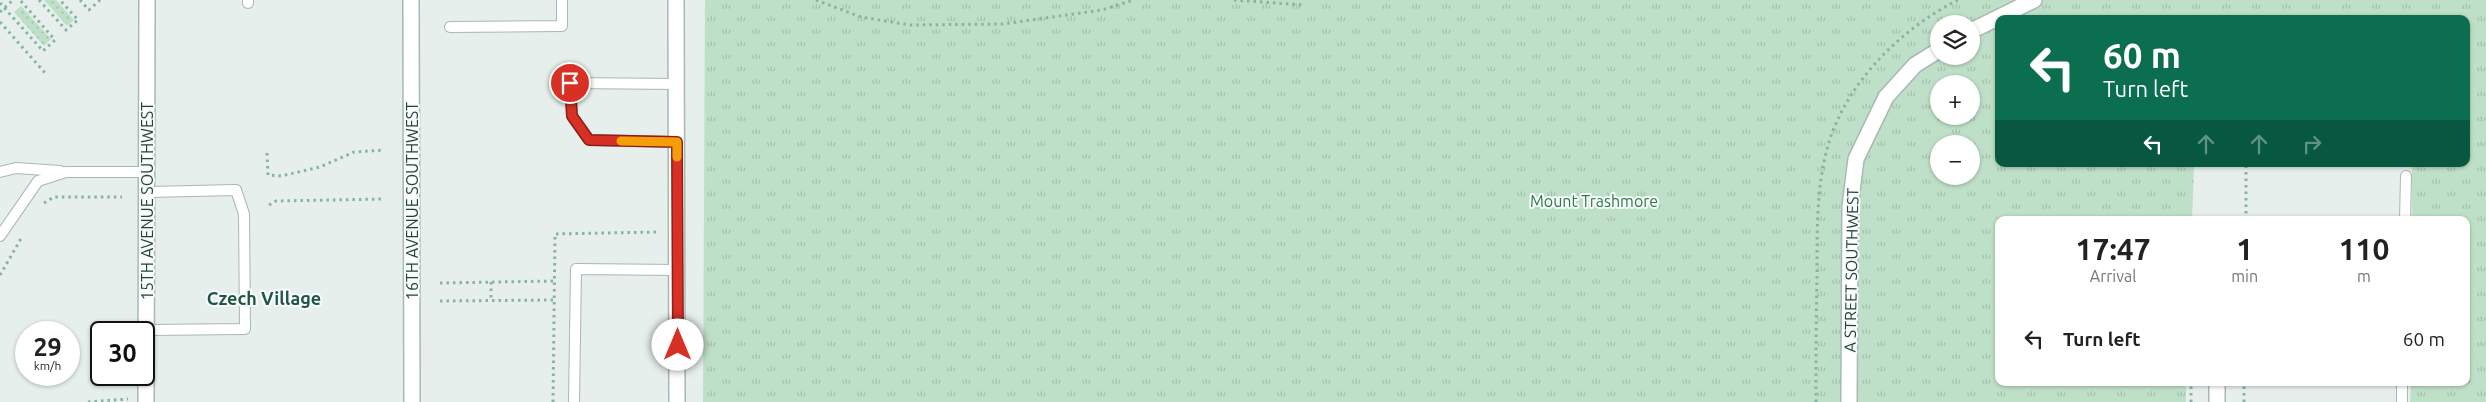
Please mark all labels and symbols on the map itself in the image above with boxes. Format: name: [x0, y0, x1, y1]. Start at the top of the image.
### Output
pin: [549, 62, 591, 104]
street label: 15TH AVENUE SOUTHWEST: [138, 102, 156, 300]
street label: 16TH AVENUE SOUTHWEST: [403, 102, 421, 300]
street label: A STREET SOUTHWEST: [1841, 187, 1861, 352]
park label: Mount Trashmore: [1530, 192, 1658, 210]
district label: Czech Village: [207, 288, 321, 308]
position arrow: [651, 318, 703, 370]
speed limit sign: 30: [90, 321, 155, 386]

